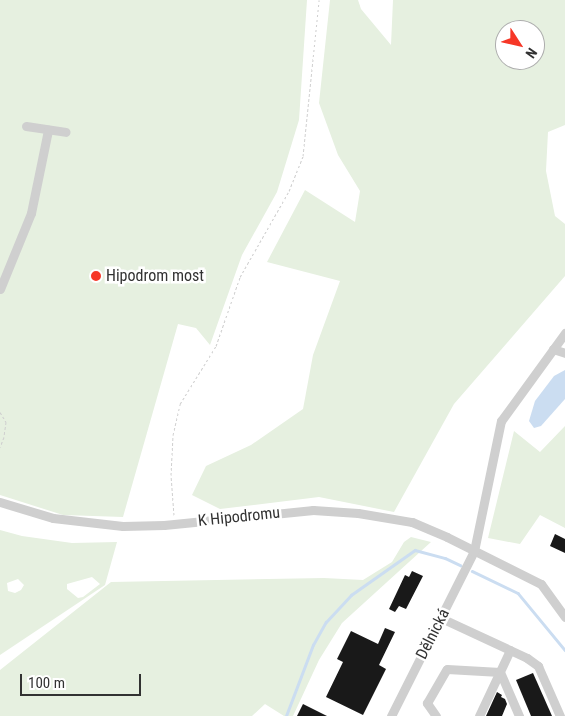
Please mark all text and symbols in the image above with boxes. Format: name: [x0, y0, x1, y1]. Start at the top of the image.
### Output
north arrow: [495, 20, 545, 70]
text: N: [522, 45, 540, 61]
place label: Hipodrom most: [106, 266, 204, 286]
marker: Hipodrom most: [90, 270, 102, 282]
street label: K Hipodromu: [197, 503, 281, 531]
street label: Dělnická: [412, 606, 454, 662]
scale bar: [22, 664, 144, 696]
text: 100 m: [28, 674, 65, 692]

